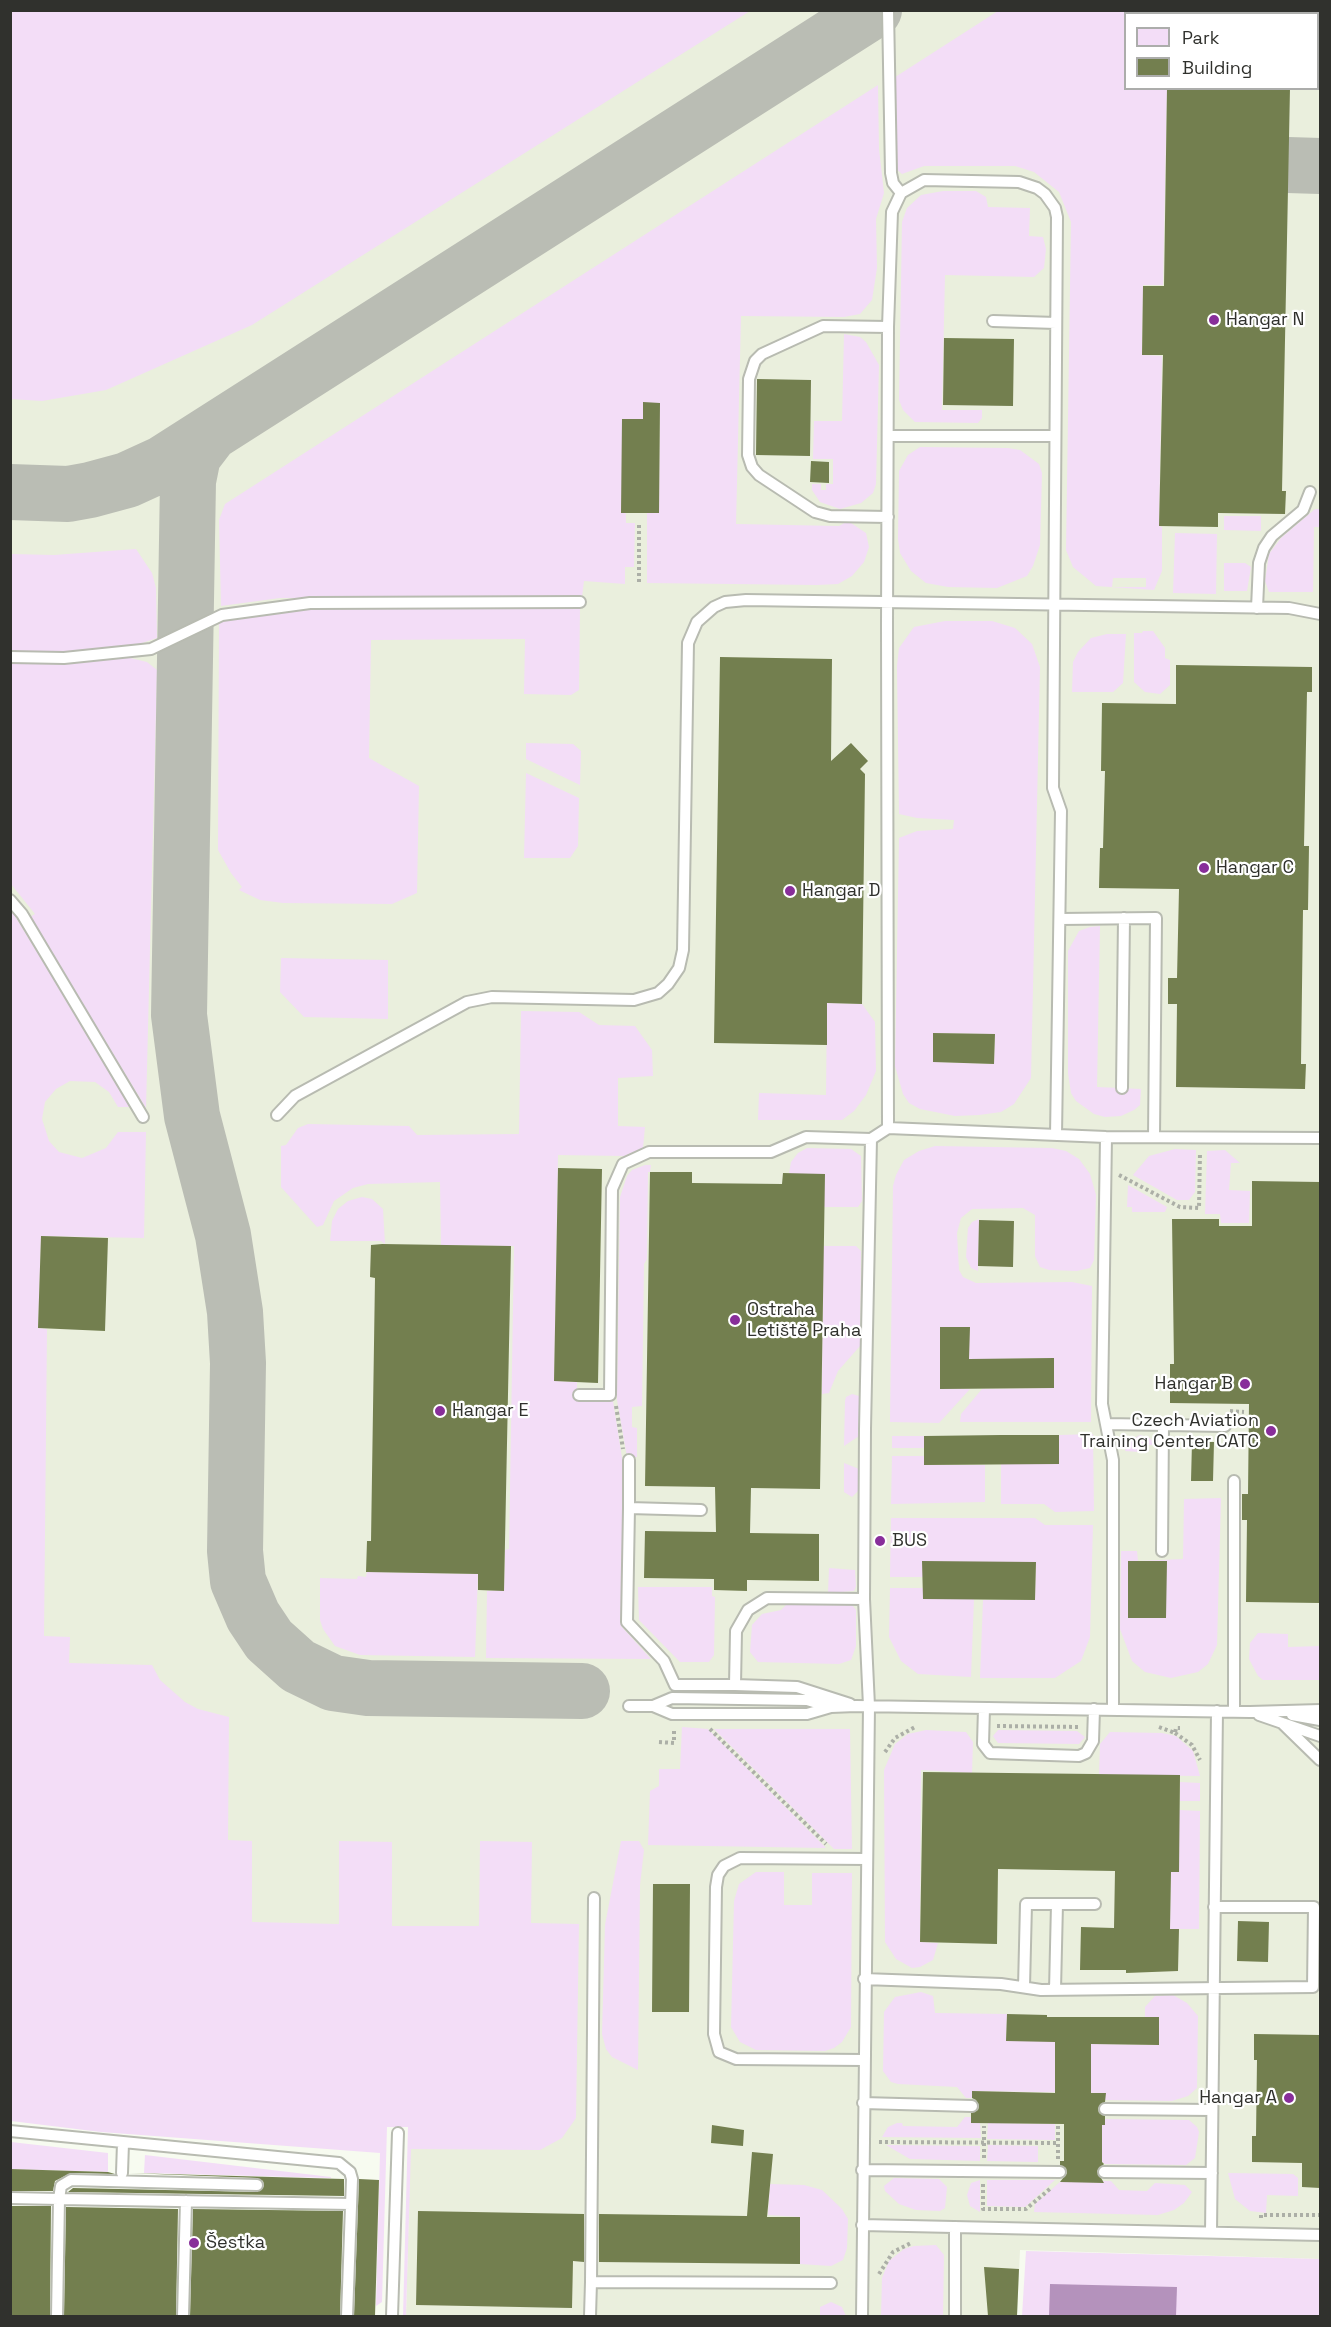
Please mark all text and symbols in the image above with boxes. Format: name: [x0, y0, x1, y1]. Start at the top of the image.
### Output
legend: [1124, 12, 1319, 90]
text: Park: [1182, 26, 1219, 49]
text: Building: [1182, 56, 1252, 79]
place label: Hangar N: [1226, 309, 1304, 331]
marker: Hangar N: [1207, 313, 1221, 327]
place label: Hangar C: [1216, 857, 1294, 879]
marker: Hangar C: [1197, 861, 1211, 875]
place label: Hangar D: [802, 880, 880, 902]
marker: Hangar D: [783, 884, 797, 898]
place label: Ostraha Letiště Praha: [747, 1299, 861, 1342]
marker: Ostraha Letiště Praha: [728, 1313, 742, 1327]
place label: Hangar B: [1155, 1373, 1233, 1395]
marker: Hangar B: [1238, 1377, 1252, 1391]
place label: Hangar E: [452, 1400, 529, 1422]
marker: Hangar E: [433, 1404, 447, 1418]
place label: Czech Aviation Training Center CATC: [1080, 1410, 1259, 1452]
marker: Czech Aviation Training Center CATC: [1264, 1424, 1278, 1438]
place label: BUS: [892, 1530, 927, 1552]
marker: BUS: [873, 1534, 887, 1548]
place label: Hangar A: [1199, 2087, 1277, 2109]
marker: Hangar A: [1282, 2091, 1296, 2105]
place label: Šestka: [206, 2232, 265, 2254]
marker: Šestka: [187, 2236, 201, 2250]

